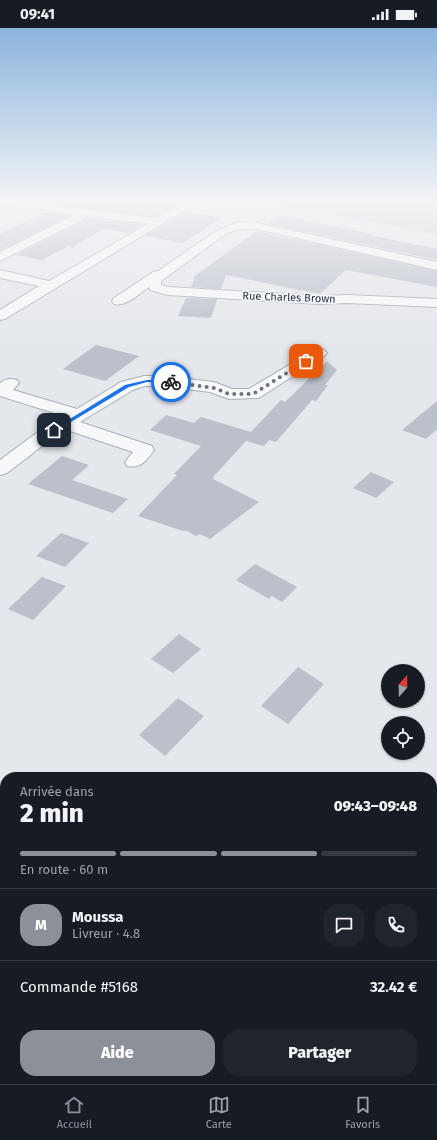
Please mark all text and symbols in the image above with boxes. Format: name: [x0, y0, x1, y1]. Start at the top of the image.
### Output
text: 09:41: [20, 5, 55, 23]
street label: Rue Charles Brown: [242, 289, 336, 306]
pin: [289, 344, 323, 378]
icon: bag: [295, 350, 317, 372]
courier: [151, 362, 191, 402]
icon: bike: [160, 371, 182, 393]
pin: [37, 413, 71, 447]
icon: home: [43, 419, 65, 441]
north arrow: [381, 664, 425, 708]
map controls: [381, 664, 425, 760]
button: locate: [381, 716, 425, 760]
text: Arrivée dans: [20, 784, 94, 799]
text: 09:43–09:48: [334, 797, 417, 815]
text: 2 min: [20, 798, 84, 829]
text: En route · 60 m: [20, 862, 108, 877]
button: chat: [323, 904, 365, 946]
button: phone: [375, 904, 417, 946]
text: Moussa: [72, 908, 124, 926]
text: M: [35, 916, 47, 934]
text: Livreur · 4.8: [72, 926, 140, 941]
text: Commande #5168: [20, 978, 138, 996]
text: 32.42 €: [370, 978, 417, 996]
button: Aide: [20, 1030, 215, 1076]
button: Partager: [223, 1030, 417, 1076]
tab: Accueil: [57, 1094, 92, 1131]
tab: Carte: [206, 1094, 232, 1131]
tab: Favoris: [345, 1094, 380, 1131]

